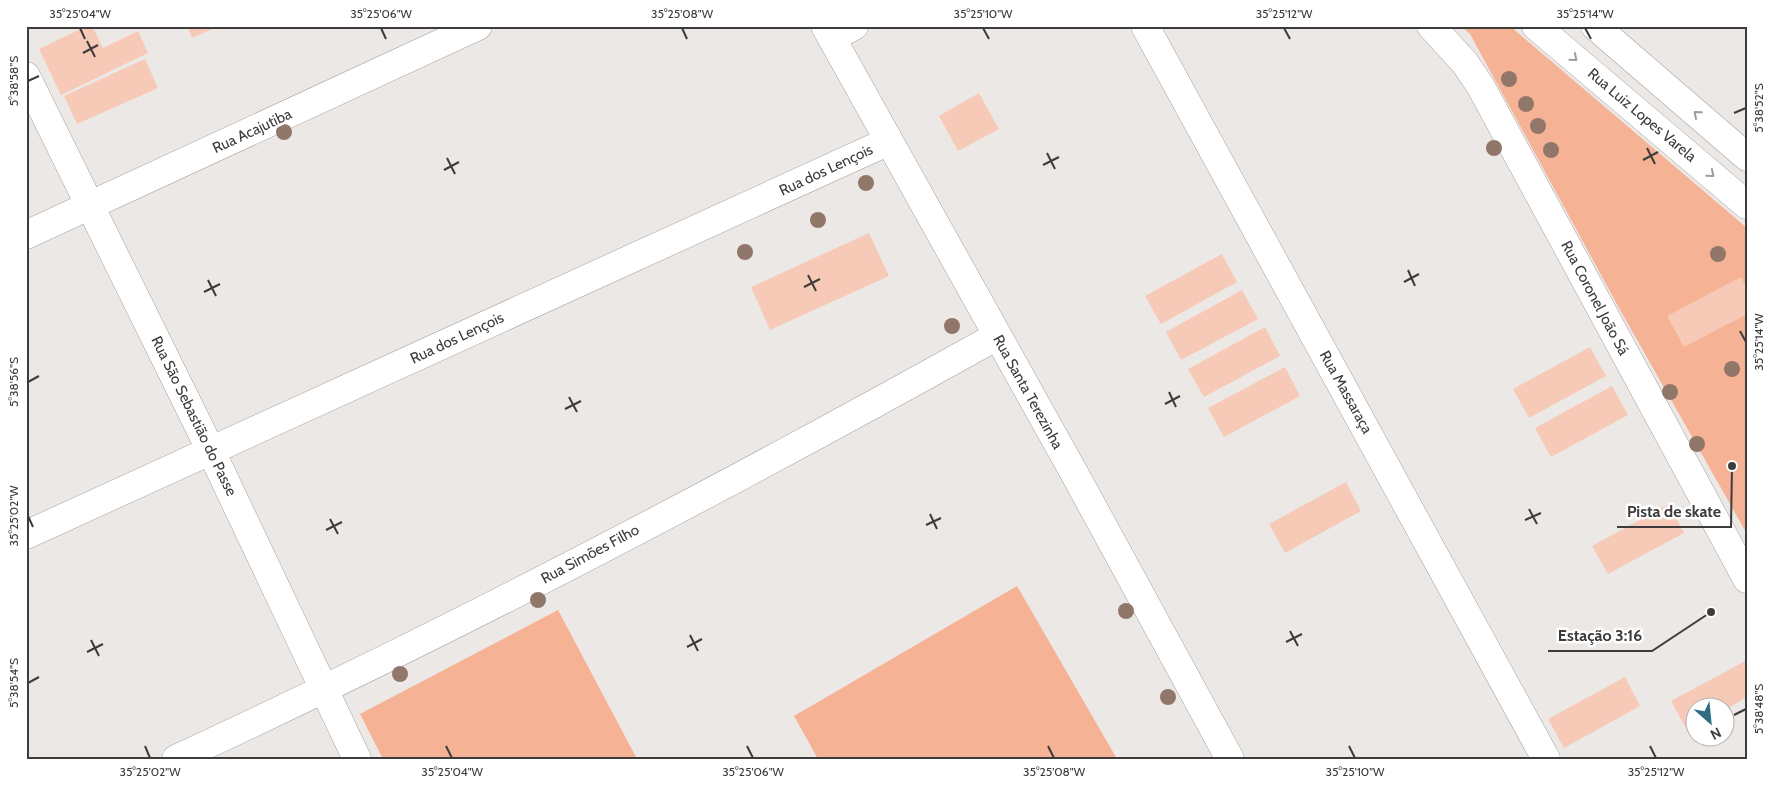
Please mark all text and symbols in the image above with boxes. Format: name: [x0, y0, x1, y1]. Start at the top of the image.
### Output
text: 35°25'04"W: [49, 6, 111, 21]
text: 35°25'06"W: [350, 6, 413, 21]
text: 35°25'08"W: [651, 6, 714, 21]
text: 35°25'10"W: [954, 6, 1013, 21]
text: 35°25'12"W: [1256, 6, 1313, 21]
text: 35°25'14"W: [1556, 6, 1614, 21]
one-way arrow: [1568, 52, 1577, 61]
text: 5°38'58"S: [6, 56, 21, 106]
street label: Rua Luiz Lopes Varela: [1584, 64, 1701, 166]
text: 5°38'52"S: [1751, 83, 1766, 133]
street label: Rua Acajutiba: [210, 105, 295, 157]
one-way arrow: [1693, 111, 1702, 120]
street label: Rua dos Lençois: [776, 140, 876, 200]
one-way arrow: [1705, 168, 1714, 177]
street label: Rua Coronel João Sá: [1557, 238, 1633, 359]
street label: Rua dos Lençois: [407, 308, 507, 368]
text: 35°25'14"W: [1751, 313, 1766, 371]
street label: Rua Santa Terezinha: [989, 332, 1067, 453]
street label: Rua São Sebastião do Passe: [147, 333, 241, 499]
street label: Rua Massaraça: [1316, 347, 1377, 437]
text: 5°38'56"S: [6, 357, 21, 407]
text: 35°25'02"W: [6, 485, 21, 547]
callout: Pista de skate: [1617, 496, 1731, 527]
text: Pista de skate: [1627, 502, 1721, 521]
street label: Rua Simões Filho: [538, 521, 642, 587]
callout: Estação 3:16: [1548, 620, 1652, 651]
text: Estação 3:16: [1558, 626, 1642, 645]
text: 5°38'54"S: [6, 658, 21, 708]
text: 5°38'48"S: [1751, 684, 1766, 734]
north arrow: [1686, 698, 1736, 748]
text: N: [1707, 723, 1724, 744]
text: 35°25'02"W: [119, 764, 181, 779]
text: 35°25'04"W: [421, 764, 483, 779]
text: 35°25'06"W: [722, 764, 785, 779]
text: 35°25'08"W: [1023, 764, 1086, 779]
text: 35°25'10"W: [1326, 764, 1385, 779]
text: 35°25'12"W: [1628, 764, 1685, 779]

